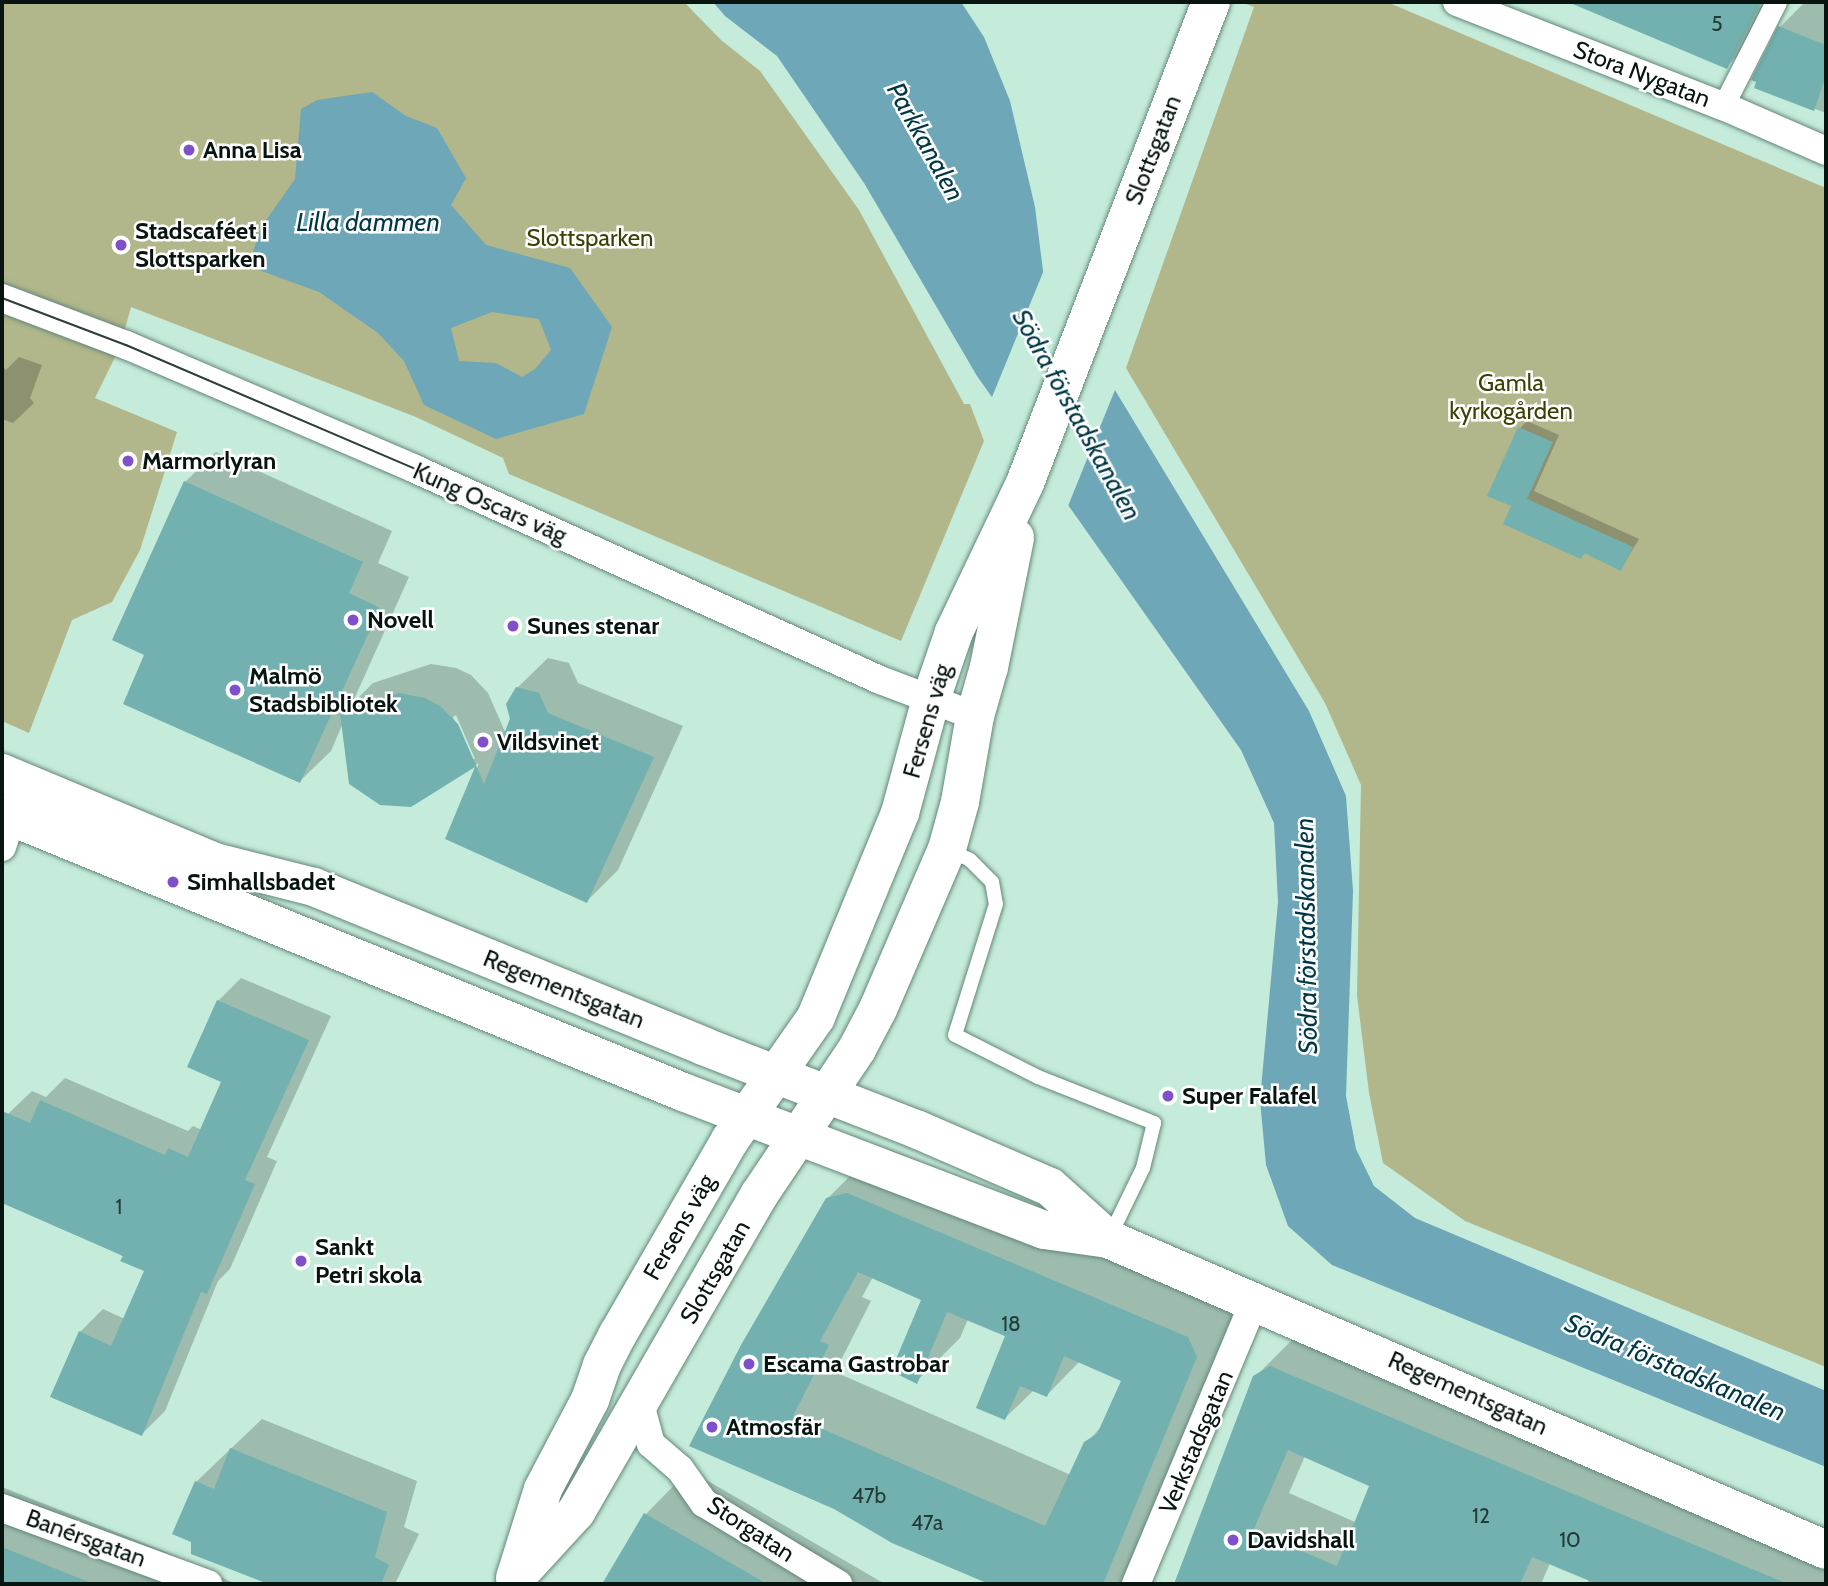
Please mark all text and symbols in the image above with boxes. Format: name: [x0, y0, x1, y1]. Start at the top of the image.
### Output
house number: 5: [1711, 11, 1723, 37]
street label: Stora Nygatan: [1570, 35, 1714, 113]
water label: Parkkanalen: [880, 77, 970, 207]
street label: Slottsgatan: [1119, 91, 1187, 209]
place label: Anna Lisa: [203, 136, 302, 164]
marker: Anna Lisa: [181, 142, 197, 158]
water label: Lilla dammen: [296, 207, 440, 239]
place label: Stadscaféet i Slottsparken: [135, 217, 268, 273]
park label: Slottsparken: [527, 224, 653, 252]
marker: Stadscaféet i Slottsparken: [113, 237, 129, 253]
water label: Södra förstadskanalen: [1005, 304, 1147, 526]
park label: Gamla kyrkogården: [1449, 369, 1573, 425]
place label: Marmorlyran: [142, 447, 276, 475]
marker: Marmorlyran: [120, 453, 136, 469]
street label: Kung Oscars väg: [409, 456, 571, 550]
place label: Novell: [367, 606, 434, 634]
marker: Novell: [345, 612, 361, 628]
place label: Sunes stenar: [527, 612, 659, 640]
marker: Sunes stenar: [505, 618, 521, 634]
street label: Fersens väg: [897, 661, 957, 781]
place label: Malmö Stadsbibliotek: [249, 662, 398, 718]
marker: Malmö Stadsbibliotek: [227, 682, 243, 698]
place label: Vildsvinet: [497, 728, 599, 756]
marker: Vildsvinet: [475, 734, 491, 750]
water label: Södra förstadskanalen: [1289, 818, 1325, 1054]
place label: Simhallsbadet: [187, 868, 335, 896]
marker: Simhallsbadet: [165, 874, 181, 890]
street label: Regementsgatan: [479, 944, 649, 1034]
place label: Super Falafel: [1182, 1082, 1317, 1110]
marker: Super Falafel: [1160, 1088, 1176, 1104]
street label: Fersens väg: [637, 1169, 721, 1285]
house number: 1: [116, 1194, 122, 1220]
street label: Slottsgatan: [674, 1215, 756, 1329]
place label: Sankt Petri skola: [315, 1233, 422, 1289]
marker: Sankt Petri skola: [293, 1253, 309, 1269]
water label: Södra förstadskanalen: [1560, 1307, 1790, 1429]
house number: 18: [1001, 1311, 1021, 1337]
street label: Regementsgatan: [1384, 1345, 1552, 1441]
place label: Escama Gastrobar: [763, 1350, 949, 1378]
marker: Escama Gastrobar: [741, 1356, 757, 1372]
street label: Verkstadsgatan: [1153, 1366, 1239, 1518]
place label: Atmosfär: [726, 1413, 821, 1441]
marker: Atmosfär: [704, 1419, 720, 1435]
house number: 47b: [852, 1483, 886, 1509]
street label: Storgatan: [702, 1490, 800, 1568]
street label: Banérsgatan: [22, 1503, 150, 1573]
house number: 12: [1472, 1503, 1490, 1529]
house number: 47a: [911, 1510, 943, 1536]
place label: Davidshall: [1247, 1526, 1355, 1554]
house number: 10: [1559, 1527, 1581, 1553]
marker: Davidshall: [1225, 1532, 1241, 1548]

